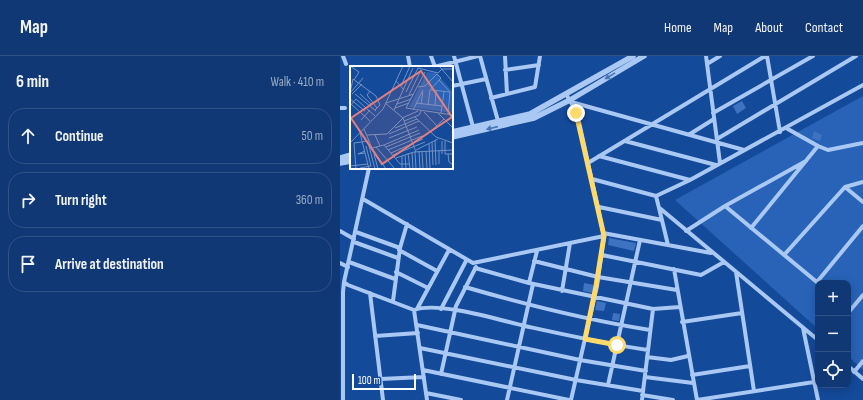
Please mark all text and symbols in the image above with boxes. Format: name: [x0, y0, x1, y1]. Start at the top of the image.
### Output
text: Map: [20, 16, 48, 39]
text: Home: [664, 19, 692, 36]
text: Map: [714, 19, 733, 36]
text: About: [755, 19, 783, 36]
text: Contact: [805, 19, 843, 36]
inset map: [350, 66, 453, 169]
text: 6 min: [16, 72, 49, 92]
one-way arrow: [604, 72, 616, 79]
text: Walk · 410 m: [271, 74, 324, 90]
route end: [567, 104, 585, 122]
icon: ahead: [17, 125, 39, 147]
one-way arrow: [486, 126, 498, 132]
text: Continue: [55, 127, 104, 146]
text: 50 m: [302, 128, 323, 144]
icon: right: [17, 189, 39, 211]
text: Turn right: [55, 191, 107, 210]
text: 360 m: [296, 192, 323, 208]
icon: arrive: [17, 253, 39, 275]
text: Arrive at destination: [55, 255, 164, 274]
map controls: [815, 280, 851, 388]
button: +: [815, 280, 851, 316]
button: −: [815, 316, 851, 352]
route start: [608, 336, 626, 354]
button: locate: [815, 352, 851, 388]
scale bar: [352, 372, 416, 391]
text: 100 m: [358, 374, 380, 387]

